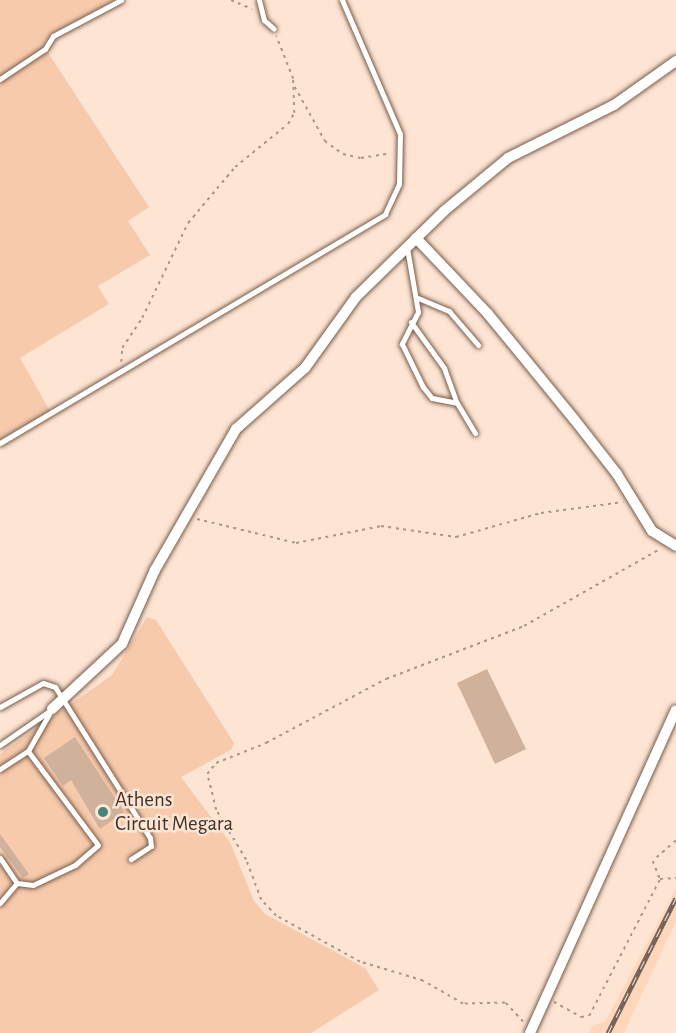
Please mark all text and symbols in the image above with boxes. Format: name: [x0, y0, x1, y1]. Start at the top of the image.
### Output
place label: Athens Circuit Megara: [115, 787, 233, 837]
marker: Athens Circuit Megara: [96, 805, 110, 819]

